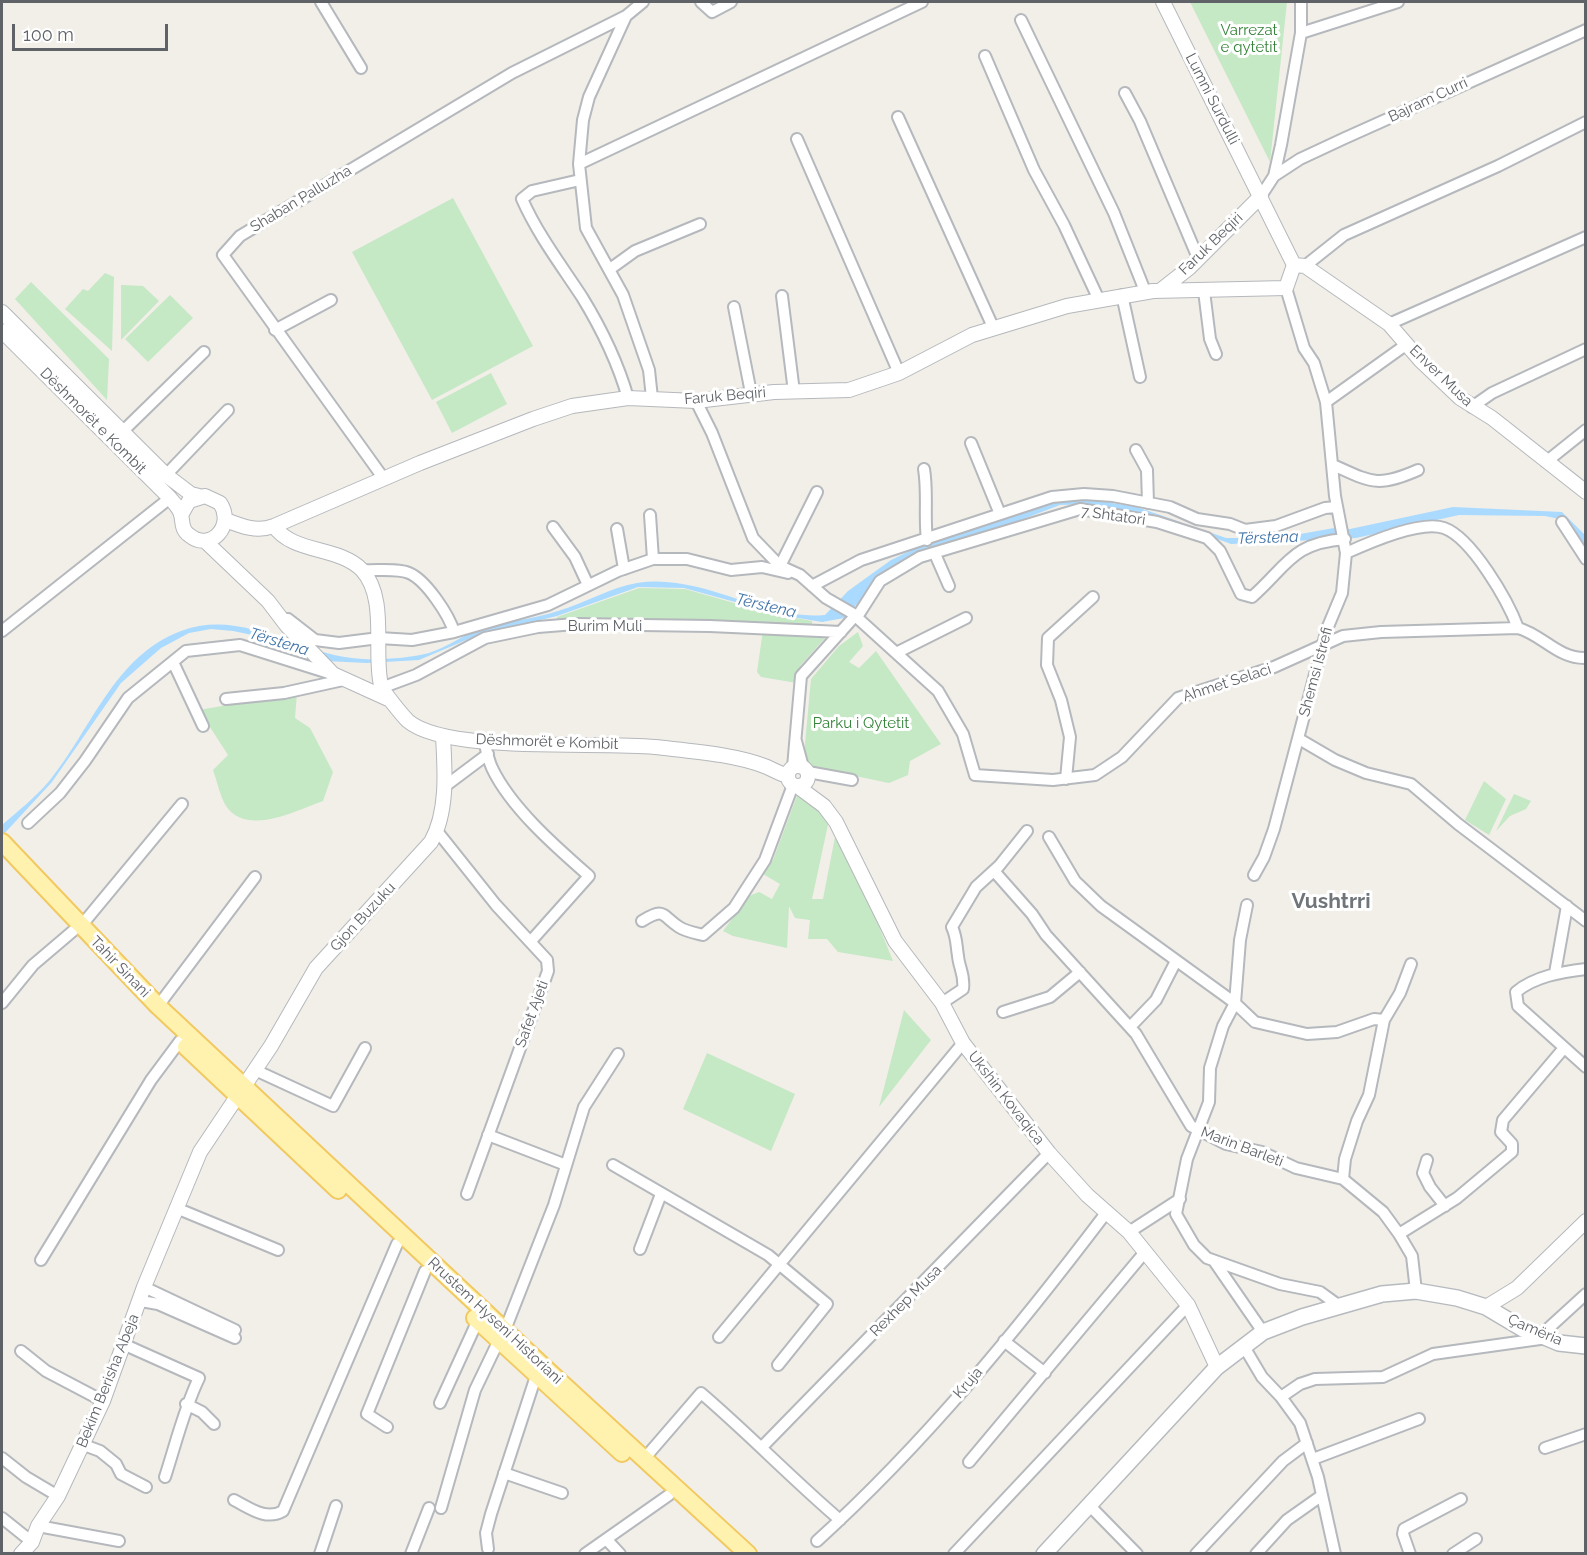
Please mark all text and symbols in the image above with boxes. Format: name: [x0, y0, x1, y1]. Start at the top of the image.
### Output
scale bar: [15, 12, 171, 50]
park label: Varrezat e qytetit: [1220, 21, 1278, 56]
text: 100 m: [23, 24, 74, 45]
street label: Lumni Surdulli: [1181, 50, 1243, 148]
street label: Bajram Curri: [1385, 74, 1471, 126]
street label: Shaban Palluzha: [247, 162, 355, 236]
street label: Faruk Beqiri: [1175, 209, 1247, 279]
street label: Enver Musa: [1406, 341, 1476, 411]
street label: Dëshmorët e Kombit: [36, 364, 150, 478]
street label: Faruk Beqiri: [683, 383, 767, 409]
street label: 7 Shtatori: [1080, 503, 1146, 529]
water label: Tërstena: [1237, 527, 1299, 549]
water label: Tërstena: [734, 590, 798, 622]
street label: Burim Muli: [568, 617, 642, 635]
water label: Tërstena: [247, 624, 311, 660]
street label: Shemsi Istrefi: [1295, 625, 1337, 719]
street label: Ahmet Selaci: [1181, 660, 1273, 706]
park label: Parku i Qytetit: [813, 714, 909, 732]
street label: Dëshmorët e Kombit: [475, 731, 619, 753]
street label: Gjon Buzuku: [327, 879, 399, 955]
district label: Vushtrri: [1292, 889, 1370, 915]
street label: Tahir Sinani: [86, 933, 154, 1001]
street label: Safet Ajeti: [512, 978, 552, 1050]
street label: Ukshin Kovaqica: [964, 1048, 1048, 1148]
street label: Marin Barleti: [1198, 1123, 1286, 1171]
street label: Rrustem Hyseni Historiani: [424, 1254, 566, 1388]
street label: Rexhep Musa: [866, 1261, 946, 1341]
street label: Çamëria: [1505, 1310, 1565, 1350]
street label: Bekim Berisha Abeja: [73, 1311, 143, 1451]
street label: Kruja: [950, 1364, 986, 1402]

